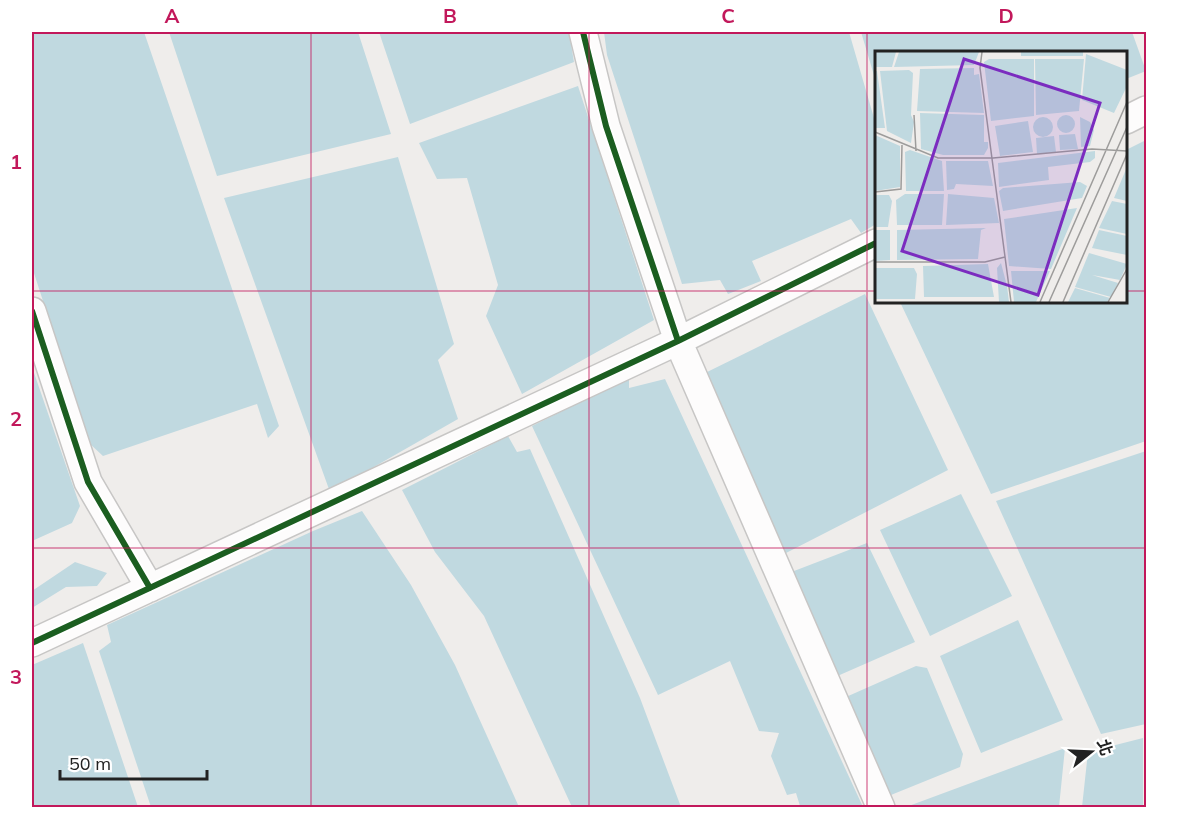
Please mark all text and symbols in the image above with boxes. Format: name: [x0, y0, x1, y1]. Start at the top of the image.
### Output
text: A: [165, 3, 180, 28]
text: B: [443, 3, 457, 28]
text: C: [721, 3, 735, 28]
text: D: [998, 3, 1014, 28]
inset map: [875, 51, 1127, 303]
text: 1: [10, 149, 22, 174]
text: 2: [10, 406, 22, 431]
text: 3: [10, 664, 22, 689]
north arrow: [1061, 722, 1121, 782]
text: 北: [1093, 737, 1117, 758]
scale bar: [60, 743, 207, 781]
text: 50 m: [69, 752, 111, 775]

